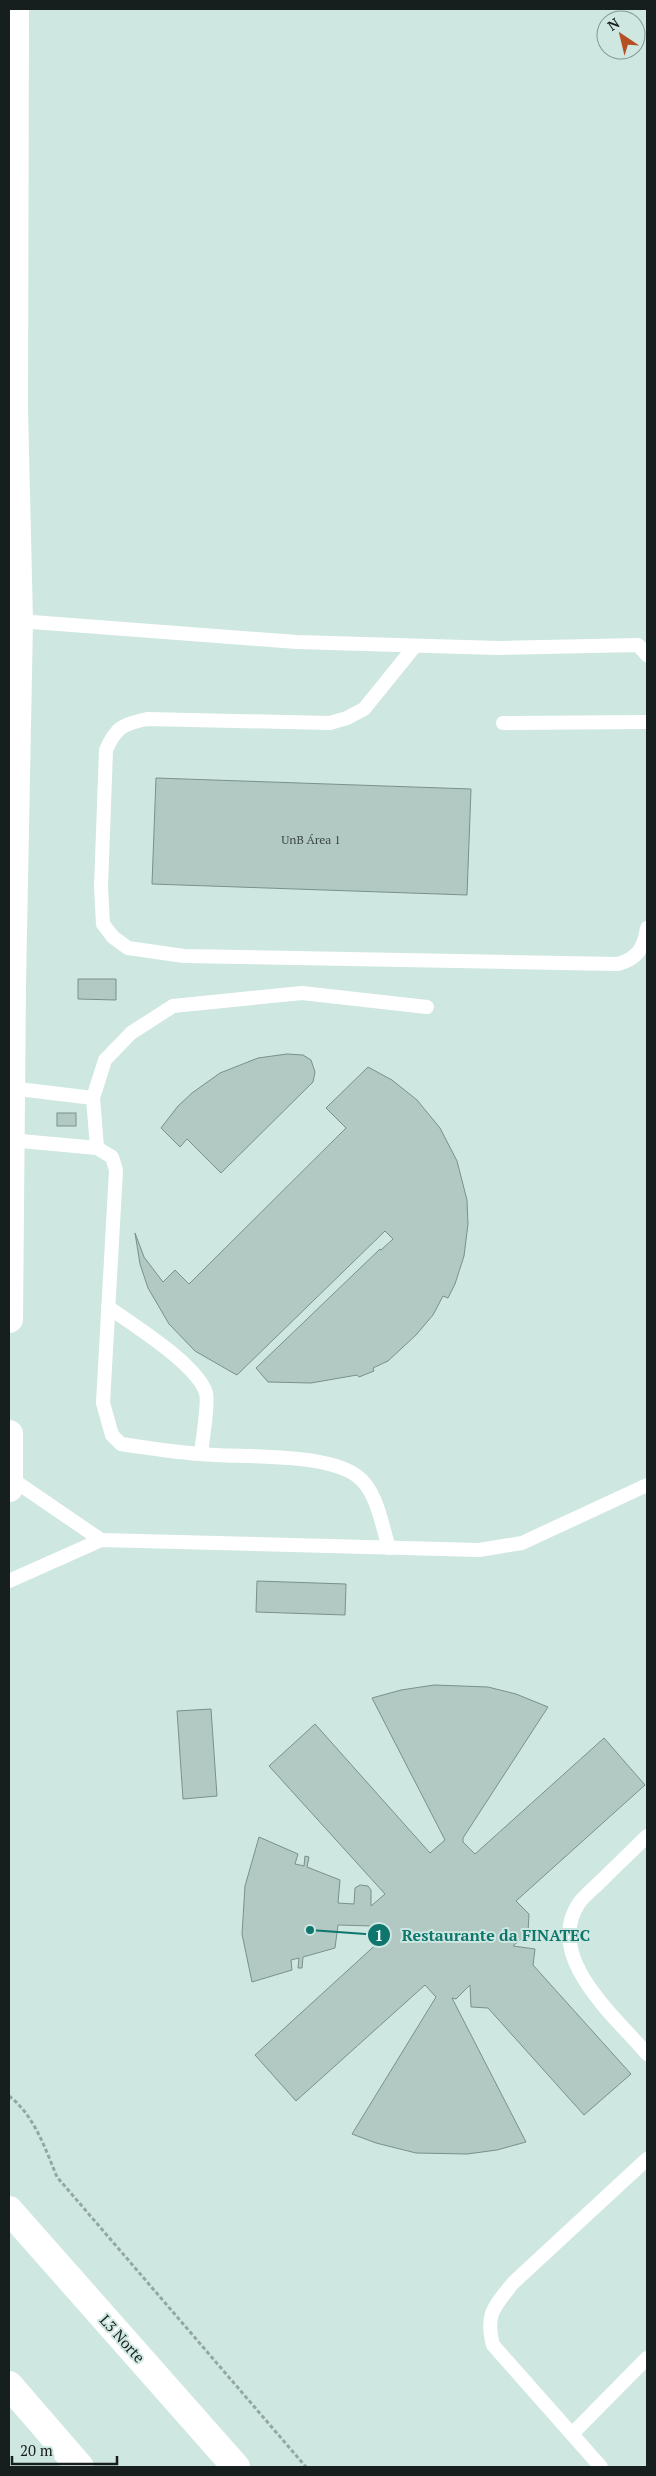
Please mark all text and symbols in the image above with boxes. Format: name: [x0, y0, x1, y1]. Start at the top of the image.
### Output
north arrow: [596, 10, 646, 60]
text: N: [603, 13, 623, 35]
house number: UnB Área 1: [281, 832, 341, 847]
callout: Restaurante da FINATEC: [367, 1920, 600, 1951]
text: Restaurante da FINATEC: [402, 1924, 590, 1946]
text: 1: [375, 1925, 383, 1945]
street label: L3 Norte: [96, 2310, 150, 2367]
scale bar: [12, 2434, 118, 2466]
text: 20 m: [20, 2440, 53, 2460]

